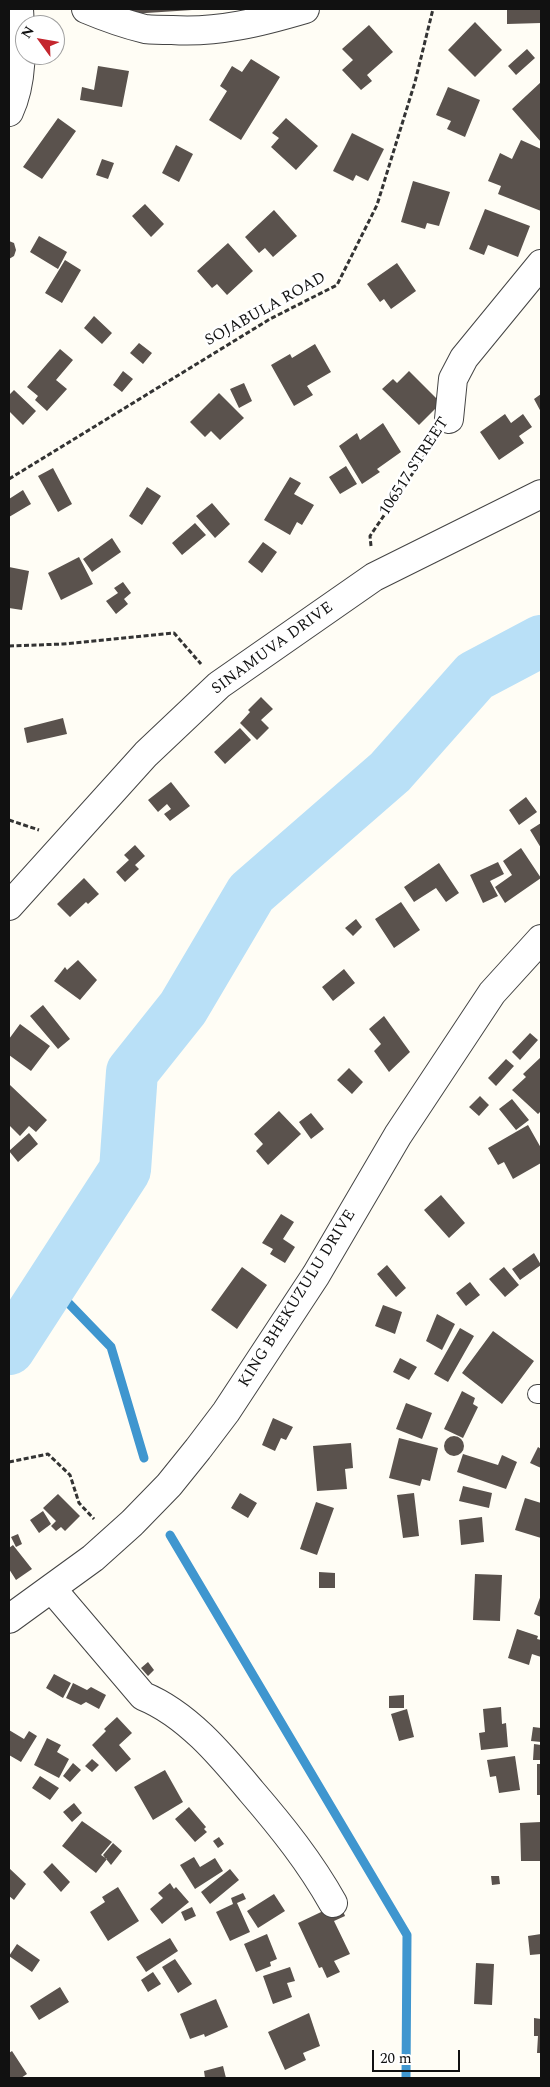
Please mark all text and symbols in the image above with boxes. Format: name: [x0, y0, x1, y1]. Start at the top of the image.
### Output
north arrow: [15, 15, 65, 65]
text: N: [16, 22, 40, 43]
street label: SOJABULA ROAD: [202, 269, 330, 351]
street label: 106517 STREET: [376, 414, 454, 520]
street label: SINAMUVA DRIVE: [209, 599, 337, 699]
street label: KING BHEKUZULU DRIVE: [235, 1207, 361, 1391]
scale bar: [375, 2040, 462, 2072]
text: 20 m: [380, 2047, 412, 2070]

